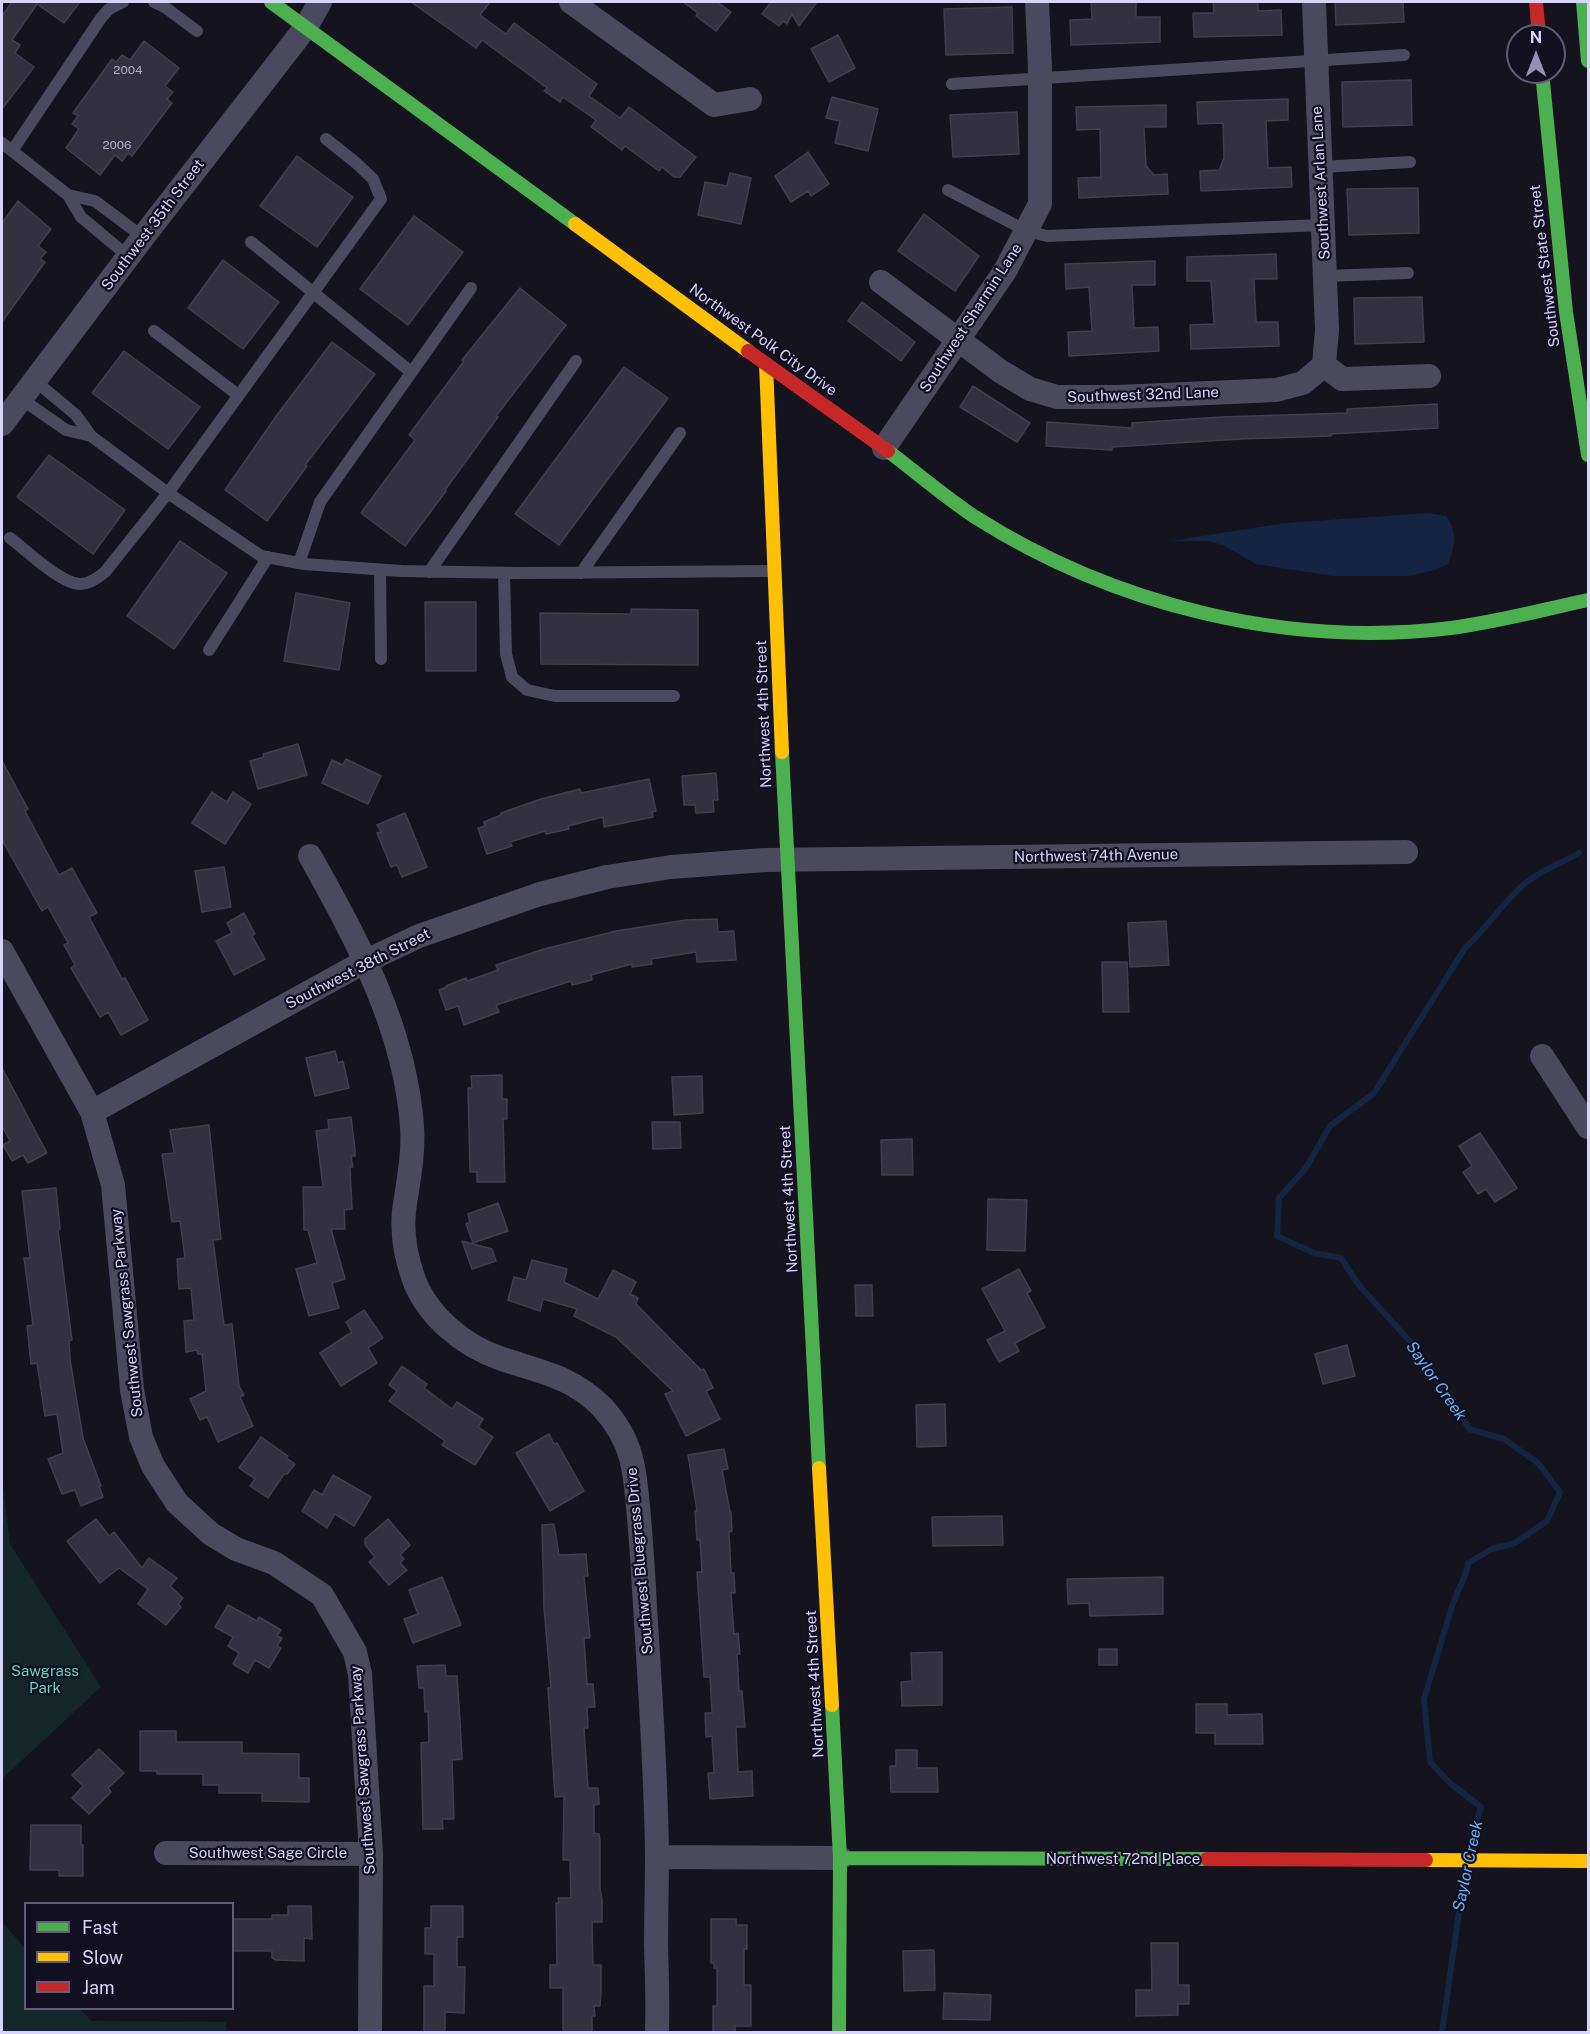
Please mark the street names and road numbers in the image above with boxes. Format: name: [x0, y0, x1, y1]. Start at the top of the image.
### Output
street label: Southwest Arlan Lane: [1308, 106, 1334, 260]
street label: Southwest 35th Street: [98, 156, 208, 294]
street label: Southwest State Street: [1526, 184, 1564, 348]
street label: Southwest Sharmin Lane: [916, 240, 1026, 396]
street label: Northwest Polk City Drive: [686, 280, 840, 400]
street label: Southwest 32nd Lane: [1067, 383, 1219, 407]
street label: Northwest 4th Street: [752, 640, 776, 788]
street label: Northwest 74th Avenue: [1014, 846, 1178, 866]
street label: Southwest 38th Street: [283, 925, 433, 1013]
street label: Northwest 4th Street: [776, 1125, 802, 1273]
street label: Southwest Sawgrass Parkway: [107, 1208, 147, 1418]
street label: Southwest Bluegrass Drive: [623, 1467, 657, 1655]
street label: Northwest 4th Street: [802, 1610, 828, 1758]
street label: Southwest Sawgrass Parkway: [347, 1665, 379, 1875]
street label: Southwest Sage Circle: [189, 1844, 347, 1862]
street label: Northwest 72nd Place: [1046, 1850, 1200, 1868]

